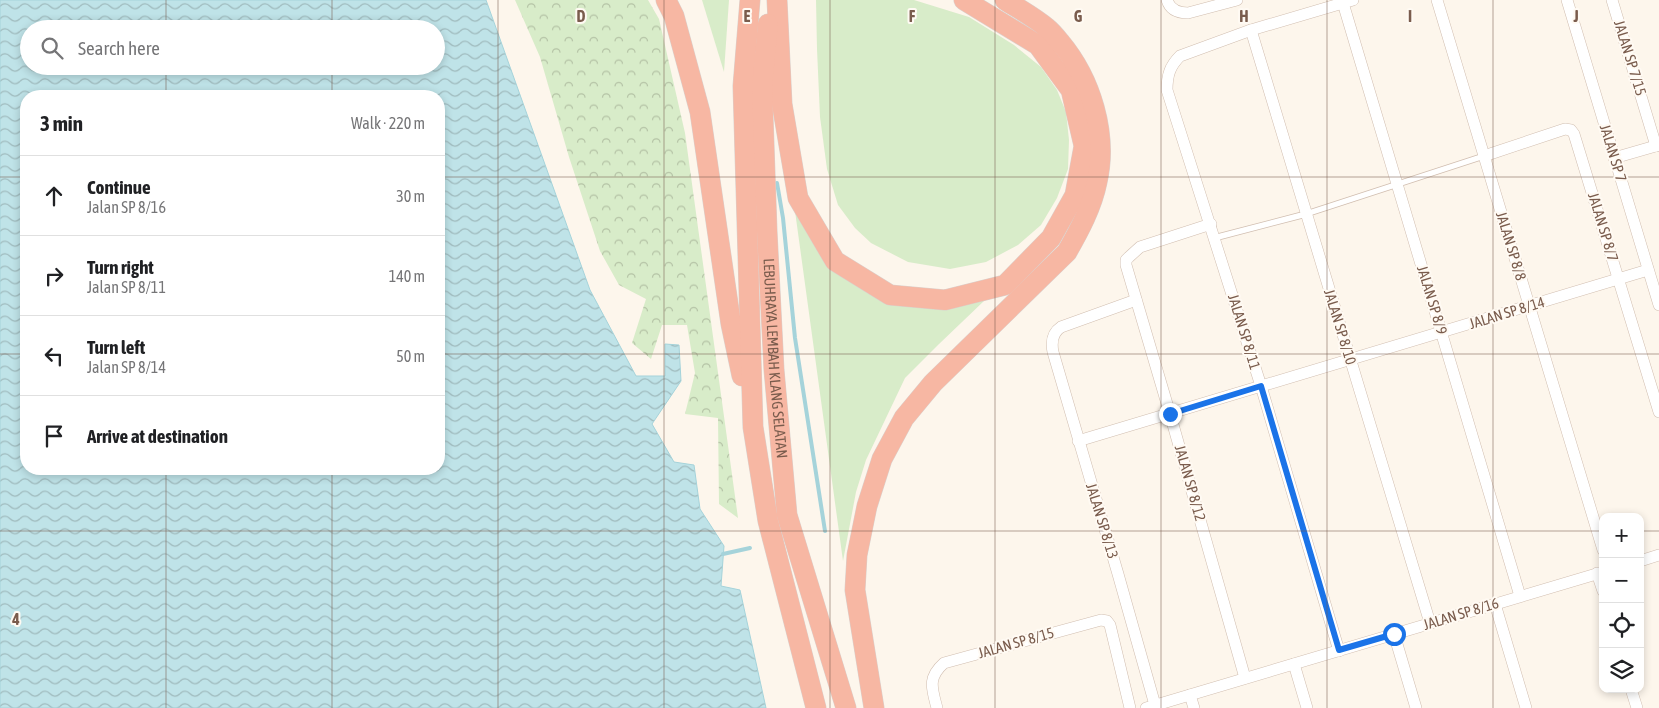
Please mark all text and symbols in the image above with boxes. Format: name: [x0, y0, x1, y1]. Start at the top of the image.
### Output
text: D: [577, 7, 586, 25]
text: E: [744, 7, 751, 25]
text: F: [909, 7, 916, 25]
text: G: [1074, 7, 1083, 25]
text: H: [1239, 7, 1249, 25]
text: I: [1408, 7, 1412, 25]
text: J: [1572, 7, 1579, 25]
street label: JALAN SP 7/15: [1611, 18, 1650, 98]
search box: [20, 20, 445, 75]
icon: search: [38, 34, 66, 62]
text: Search here: [78, 37, 160, 59]
text: 3 min: [40, 111, 83, 135]
text: Walk · 220 m: [351, 114, 425, 132]
street label: JALAN SP 7: [1597, 122, 1630, 184]
text: Continue: [87, 176, 151, 198]
icon: ahead: [40, 182, 68, 210]
text: 30 m: [396, 187, 425, 205]
street label: JALAN SP 8/7: [1585, 190, 1622, 263]
text: Jalan SP 8/16: [87, 198, 166, 216]
street label: JALAN SP 8/8: [1493, 209, 1530, 282]
text: Turn right: [87, 256, 154, 278]
street label: LEBUHRAYA LEMBAH KLANG SELATAN: [760, 258, 791, 459]
icon: right: [40, 262, 68, 290]
street label: JALAN SP 8/9: [1414, 263, 1451, 336]
text: 140 m: [389, 267, 425, 285]
text: Jalan SP 8/11: [87, 278, 166, 296]
street label: JALAN SP 8/10: [1321, 287, 1360, 367]
street label: JALAN SP 8/11: [1225, 292, 1264, 372]
street label: JALAN SP 8/14: [1467, 293, 1547, 332]
text: Turn left: [87, 336, 145, 358]
icon: left: [40, 342, 68, 370]
text: 50 m: [396, 347, 425, 365]
text: Jalan SP 8/14: [87, 358, 166, 376]
route end: [1159, 403, 1182, 426]
icon: arrive: [40, 422, 68, 450]
text: Arrive at destination: [87, 425, 228, 447]
street label: JALAN SP 8/12: [1172, 443, 1209, 523]
street label: JALAN SP 8/13: [1083, 481, 1122, 561]
map controls: [1599, 513, 1644, 693]
button: +: [1599, 513, 1644, 558]
button: −: [1599, 558, 1644, 603]
street label: JALAN SP 8/16: [1421, 594, 1501, 633]
button: locate: [1599, 603, 1644, 648]
text: 4: [11, 610, 20, 628]
route start: [1383, 623, 1406, 646]
street label: JALAN SP 8/15: [976, 624, 1056, 661]
button: layers: [1599, 648, 1644, 693]

